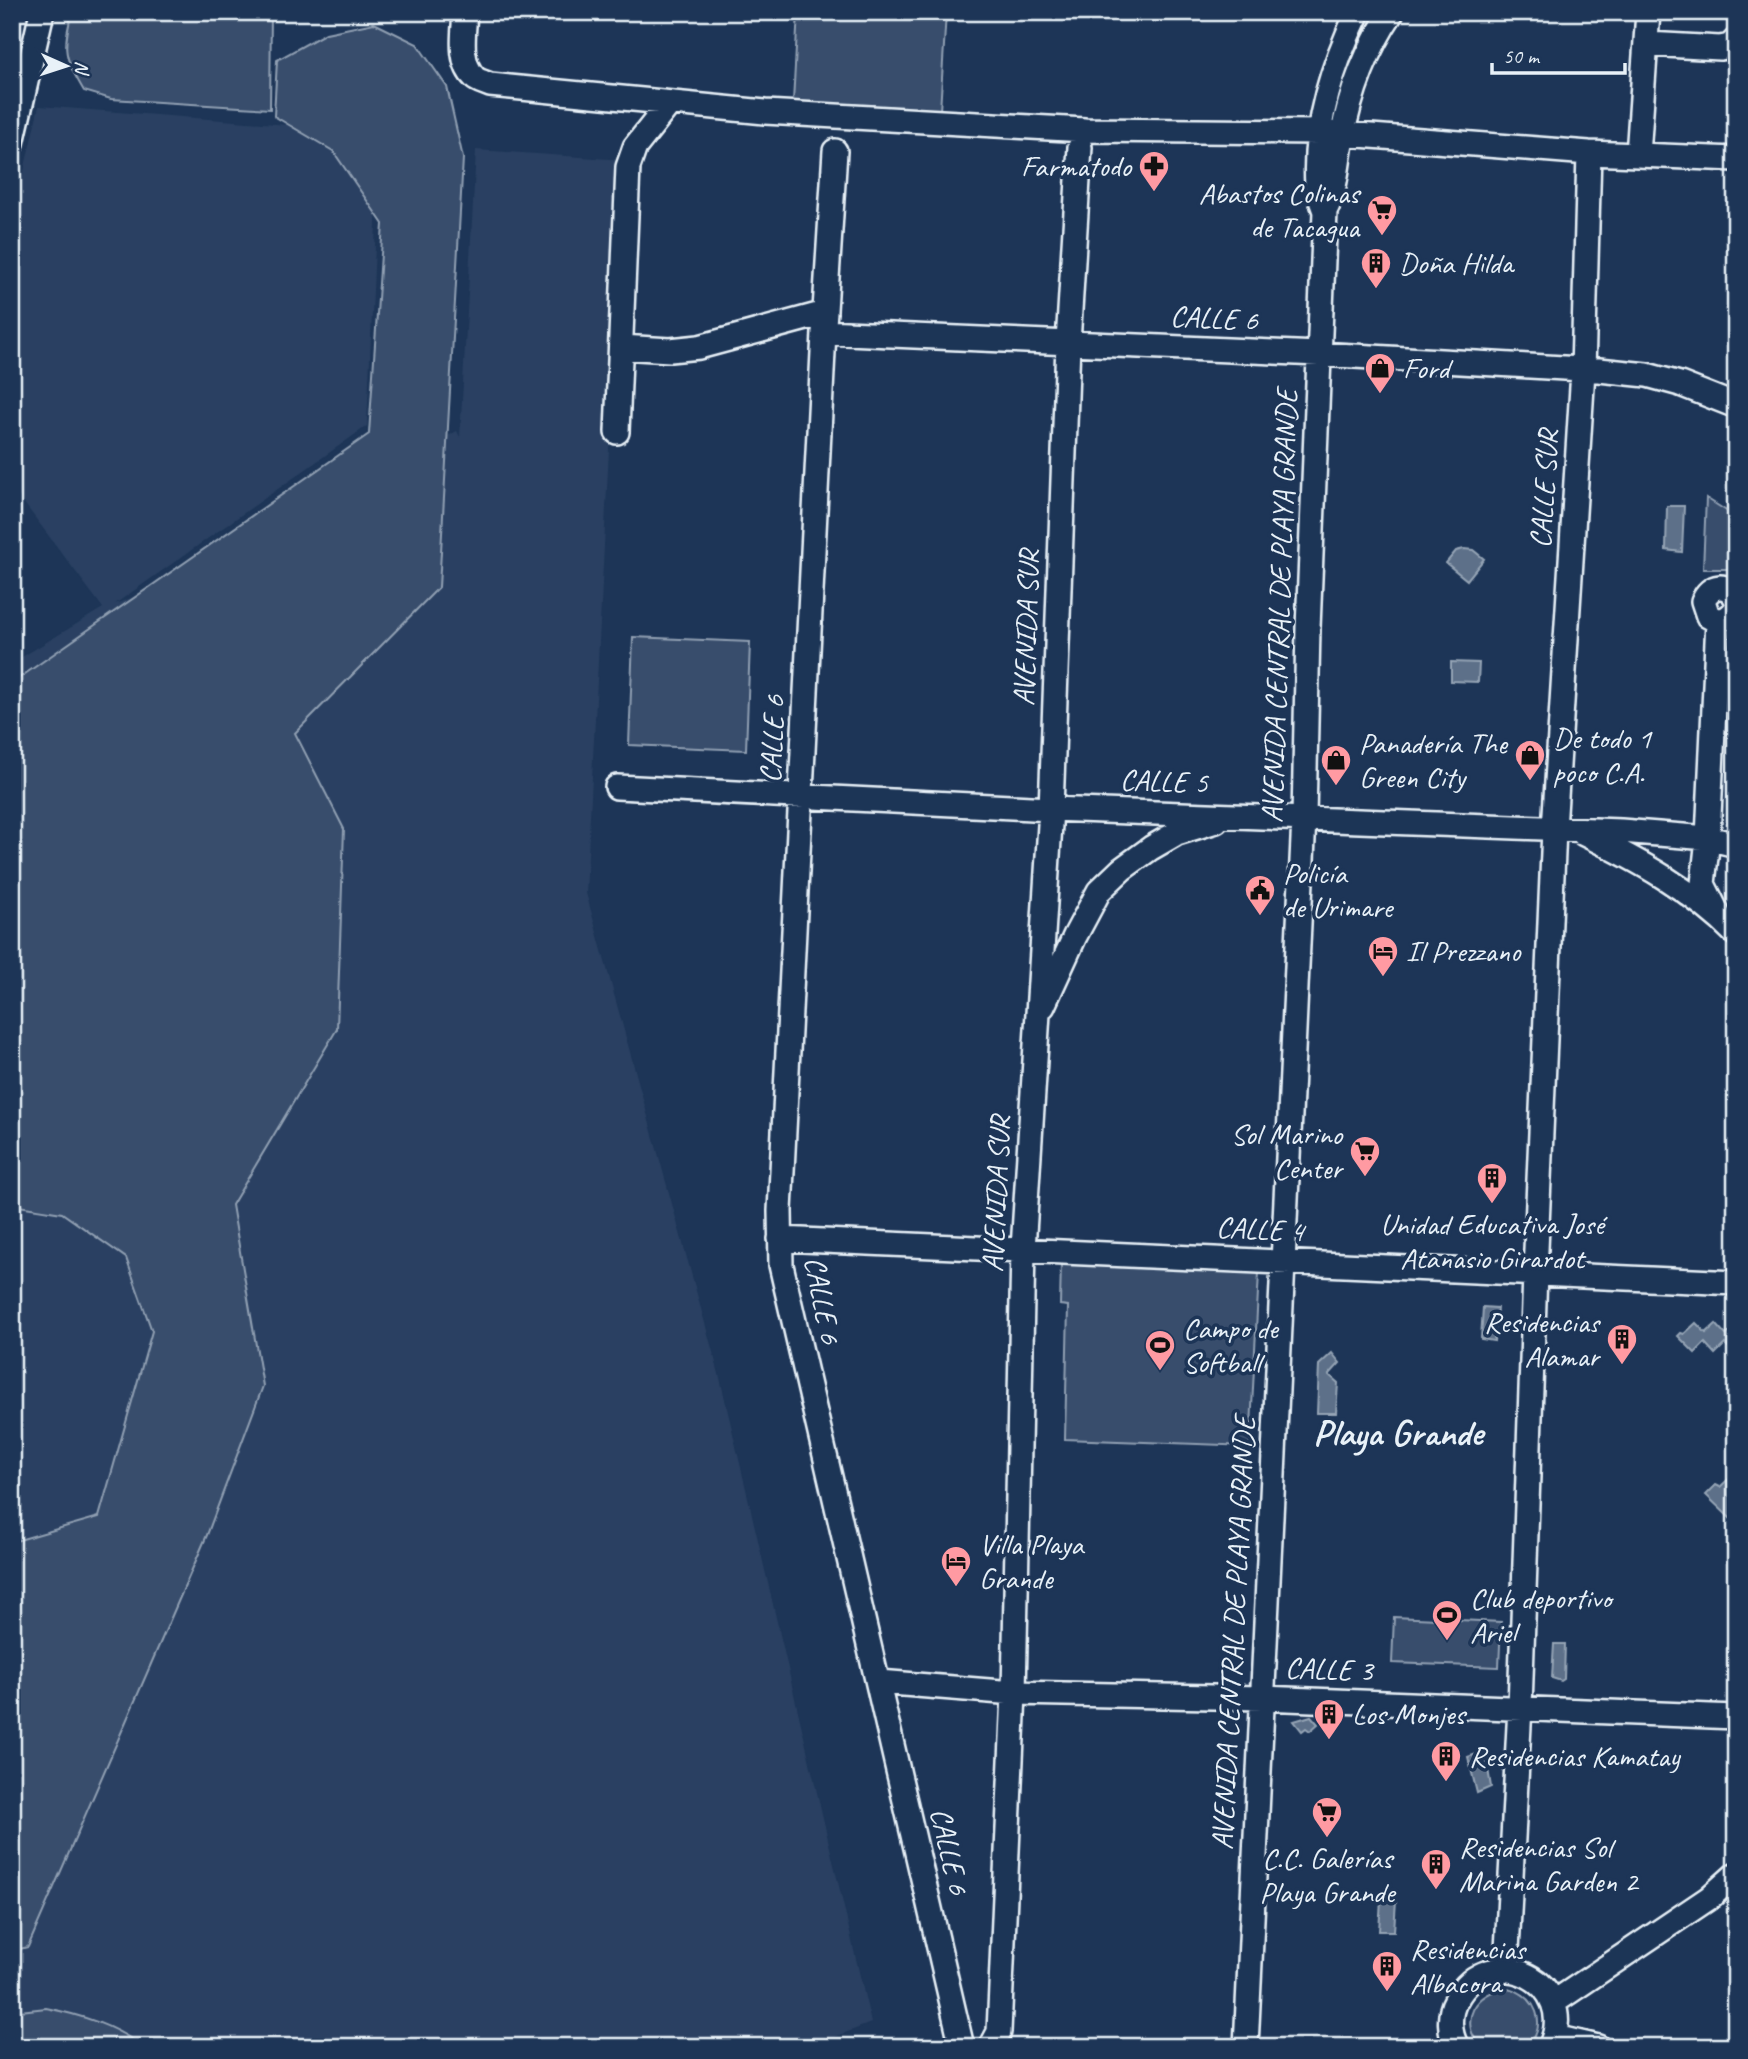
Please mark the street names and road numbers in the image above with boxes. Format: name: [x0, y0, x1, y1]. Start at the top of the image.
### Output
street label: CALLE 6: [1169, 297, 1260, 339]
street label: AVENIDA CENTRAL DE PLAYA GRANDE: [1252, 385, 1306, 824]
street label: CALLE SUR: [1521, 426, 1567, 549]
street label: AVENIDA SUR: [1004, 546, 1048, 707]
street label: CALLE 6: [751, 693, 793, 784]
street label: CALLE 5: [1119, 760, 1210, 802]
street label: AVENIDA SUR: [973, 1112, 1019, 1273]
street label: CALLE 4: [1215, 1208, 1307, 1250]
street label: CALLE 6: [796, 1253, 850, 1348]
street label: AVENIDA CENTRAL DE PLAYA GRANDE: [1203, 1412, 1264, 1851]
street label: CALLE 3: [1284, 1648, 1376, 1690]
street label: CALLE 6: [922, 1804, 979, 1900]

